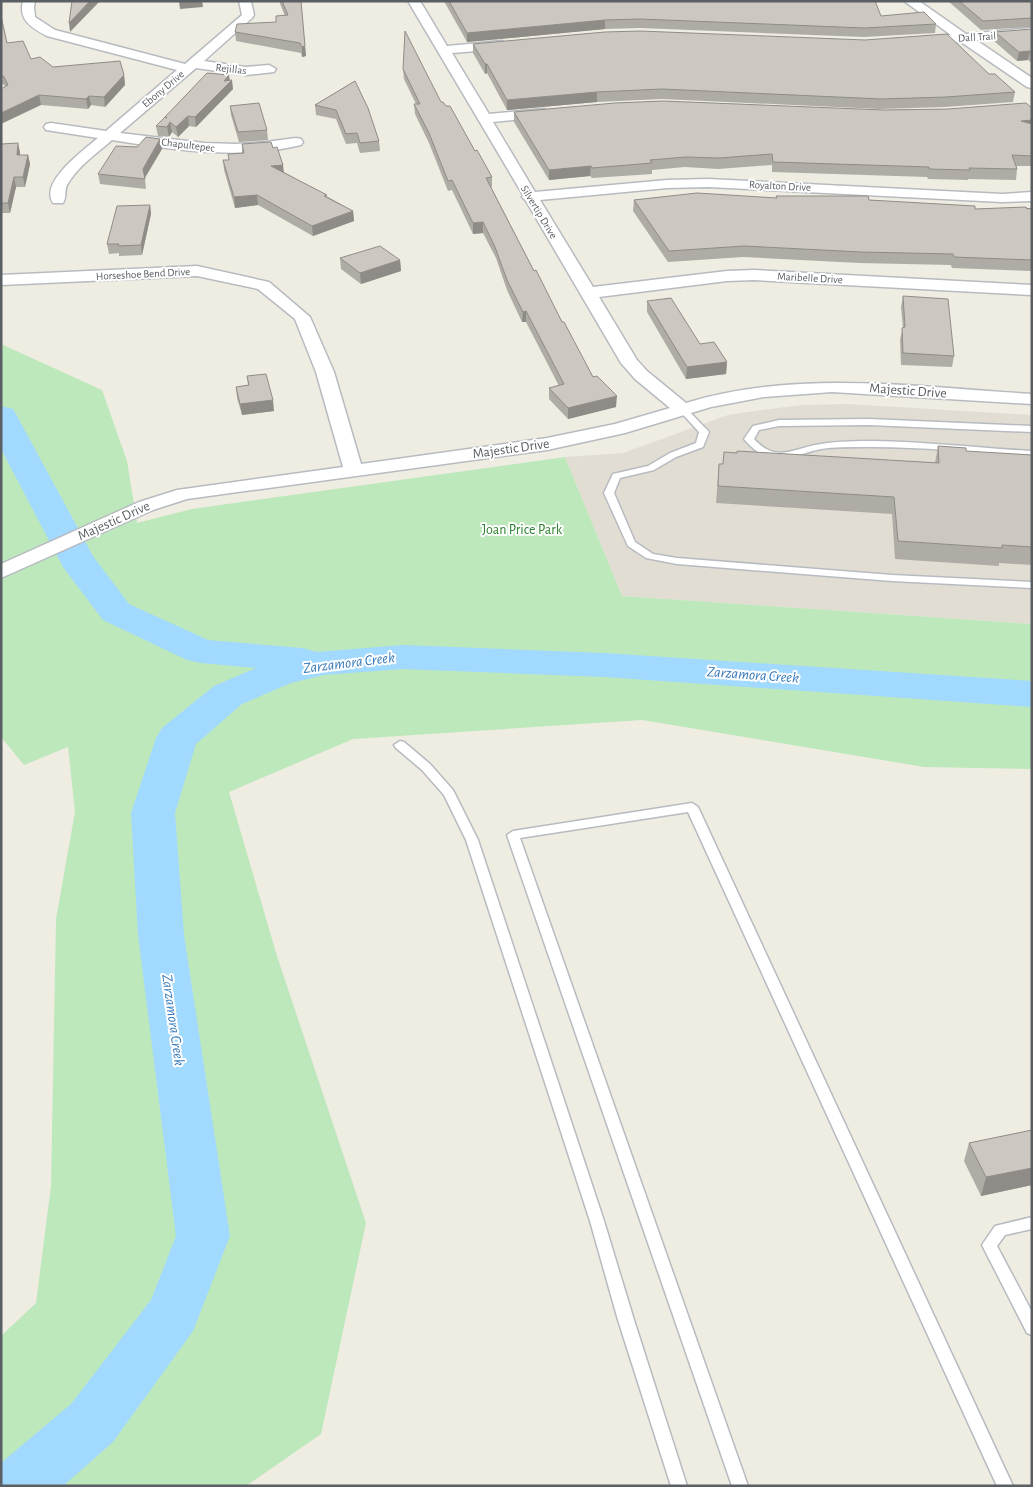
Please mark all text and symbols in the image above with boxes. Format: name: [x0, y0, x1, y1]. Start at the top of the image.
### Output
street label: Dall Trail: [958, 30, 996, 44]
street label: Rejillas: [215, 62, 247, 76]
street label: Ebony Drive: [140, 68, 186, 110]
street label: Chapultepec: [161, 136, 216, 154]
street label: Royalton Drive: [749, 179, 811, 193]
street label: Silvertip Drive: [519, 183, 559, 241]
street label: Horseshoe Bend Drive: [96, 266, 190, 282]
street label: Maribelle Drive: [777, 271, 843, 285]
street label: Majestic Drive: [869, 381, 947, 401]
street label: Majestic Drive: [472, 437, 550, 461]
street label: Majestic Drive: [76, 499, 152, 543]
park label: Joan Price Park: [482, 523, 563, 537]
water label: Zarzamora Creek: [302, 650, 396, 676]
water label: Zarzamora Creek: [706, 664, 800, 686]
water label: Zarzamora Creek: [159, 973, 187, 1067]

